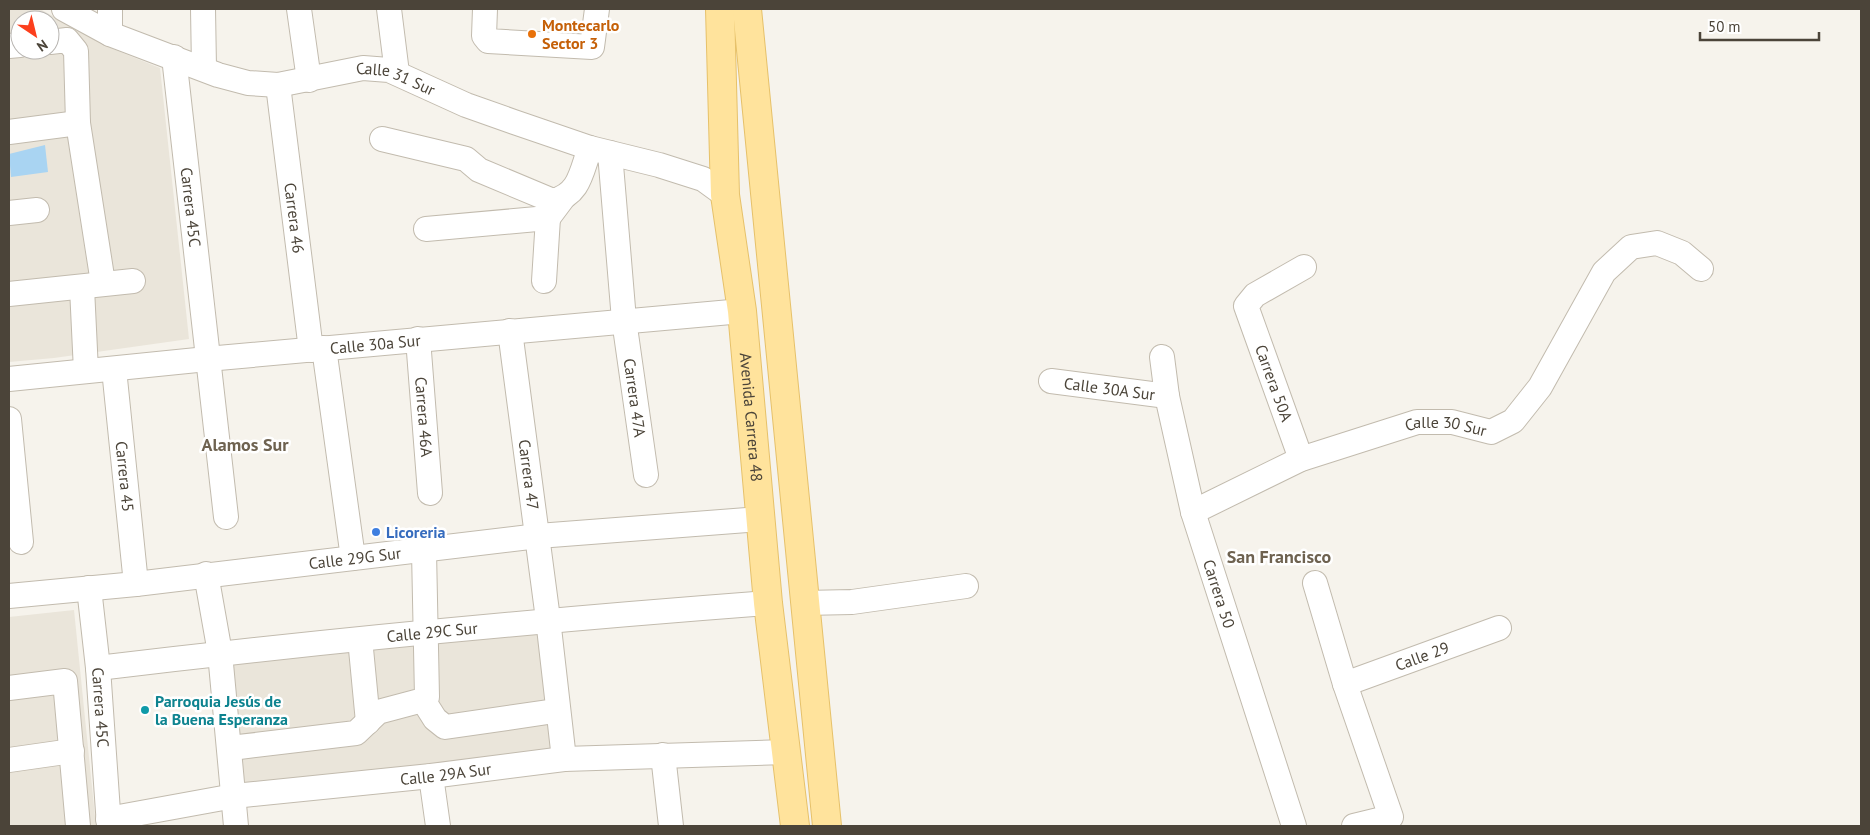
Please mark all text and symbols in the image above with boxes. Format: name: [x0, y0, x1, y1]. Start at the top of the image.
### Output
north arrow: [10, 10, 60, 60]
scale bar: [1700, 10, 1819, 42]
place label: Montecarlo Sector 3: [542, 15, 620, 53]
text: 50 m: [1708, 17, 1741, 36]
marker: Montecarlo Sector 3: [526, 28, 538, 40]
text: N: [34, 36, 51, 56]
street label: Calle 31 Sur: [354, 58, 439, 100]
street label: Carrera 45C: [177, 166, 205, 248]
street label: Carrera 46: [280, 182, 309, 254]
street label: Calle 30a Sur: [329, 330, 422, 358]
street label: Carrera 50A: [1251, 342, 1297, 425]
street label: Avenida Carrera 48: [736, 352, 767, 483]
street label: Carrera 47A: [620, 357, 651, 439]
street label: Calle 30A Sur: [1063, 373, 1157, 404]
street label: Carrera 46A: [411, 376, 437, 458]
street label: Calle 30 Sur: [1402, 412, 1489, 441]
district label: Alamos Sur: [202, 433, 289, 456]
street label: Carrera 47: [514, 438, 544, 511]
street label: Carrera 45: [111, 440, 139, 513]
place label: Licoreria: [386, 522, 445, 542]
marker: Licoreria: [370, 526, 382, 538]
street label: Calle 29G Sur: [308, 542, 403, 573]
district label: San Francisco: [1227, 545, 1332, 568]
street label: Carrera 50: [1199, 557, 1240, 631]
street label: Calle 29C Sur: [386, 617, 479, 646]
street label: Calle 29: [1392, 637, 1452, 675]
street label: Carrera 45C: [88, 667, 114, 748]
place label: Parroquia Jesús de la Buena Esperanza: [155, 691, 288, 729]
marker: Parroquia Jesús de la Buena Esperanza: [139, 704, 151, 716]
street label: Calle 29A Sur: [399, 758, 493, 789]

